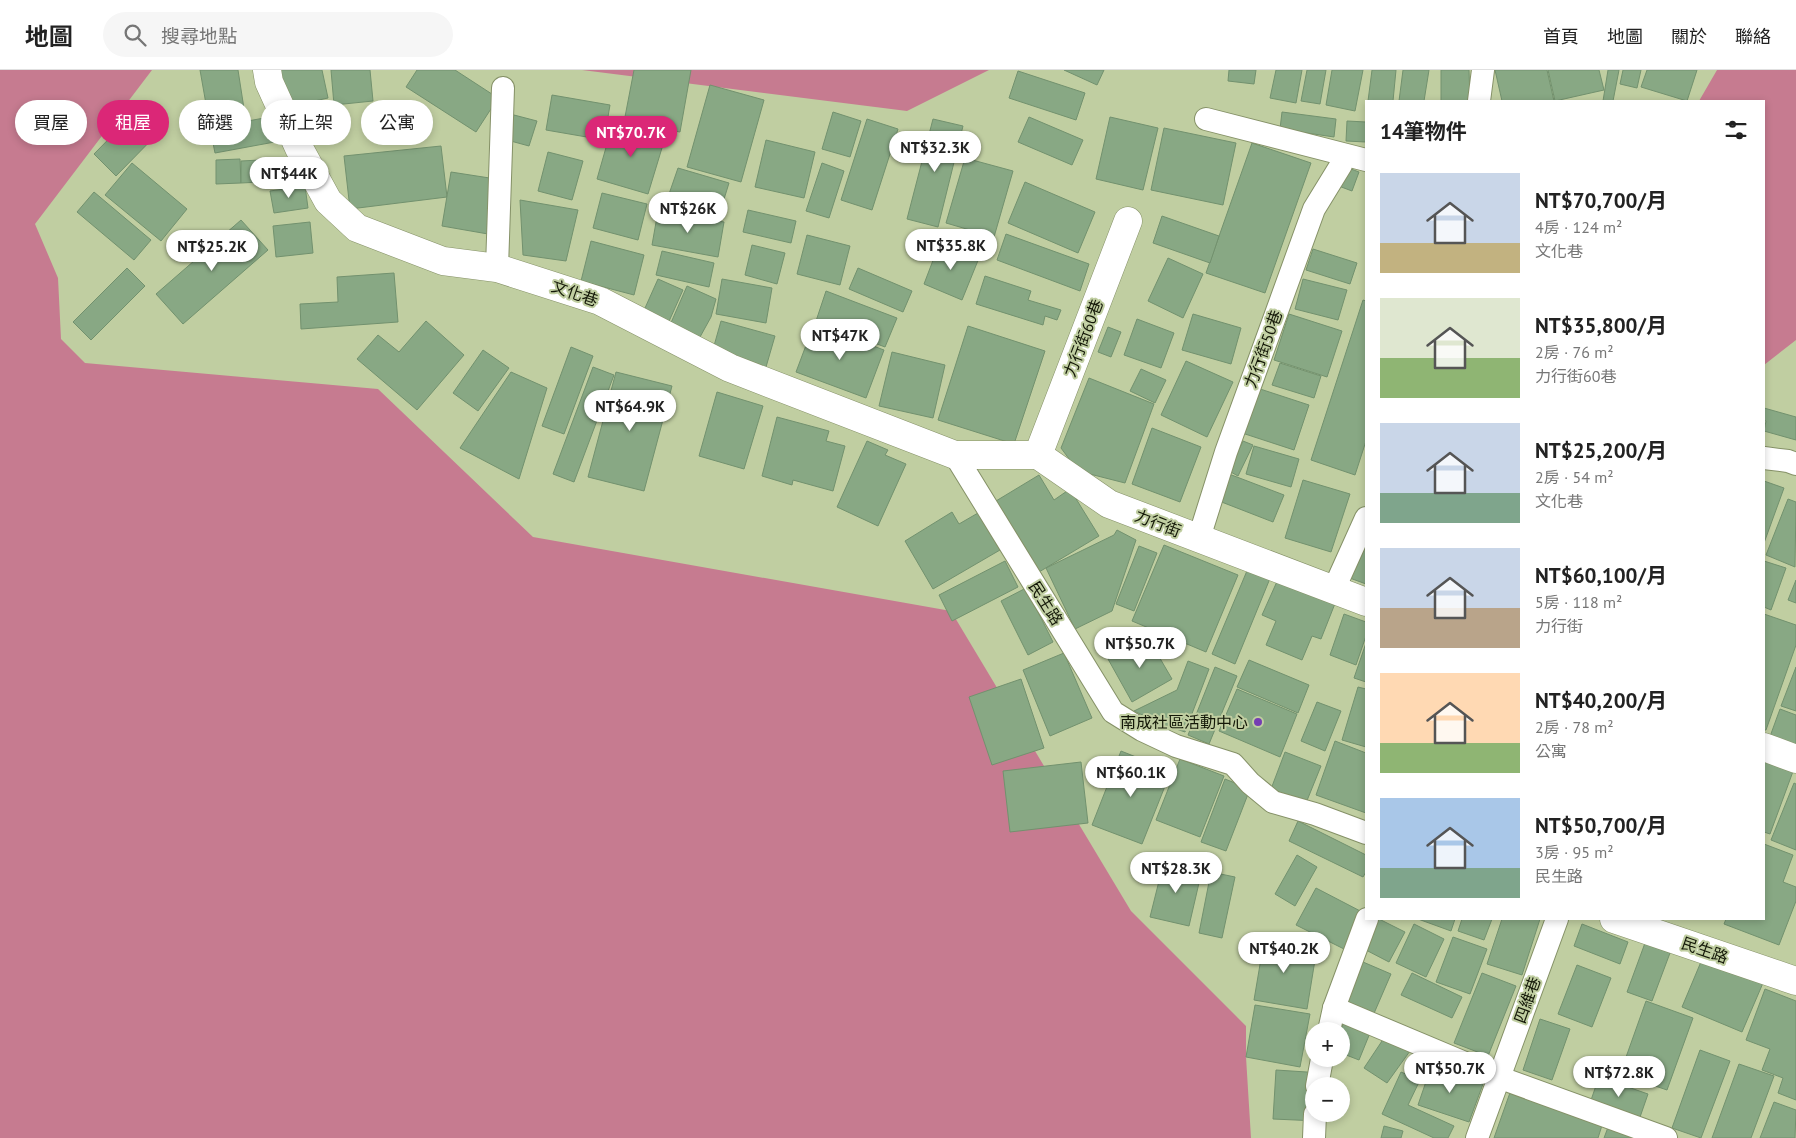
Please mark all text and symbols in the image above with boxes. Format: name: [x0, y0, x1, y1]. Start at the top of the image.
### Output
search box: [103, 12, 453, 57]
text: 地圖: [25, 21, 73, 52]
icon: search: [121, 21, 149, 49]
text: 搜尋地點: [161, 24, 237, 48]
text: 首頁: [1543, 25, 1579, 48]
text: 地圖: [1607, 25, 1643, 48]
text: 關於: [1671, 25, 1707, 48]
text: 聯絡: [1735, 25, 1771, 48]
chip: 買屋: [15, 100, 87, 145]
chip: 租屋: [97, 100, 169, 145]
chip: 篩選: [179, 100, 251, 145]
chip: 新上架: [261, 100, 351, 145]
chip: 公寓: [361, 100, 433, 145]
pin: NT$70.7K: [579, 116, 683, 158]
icon: filters: [1722, 116, 1750, 144]
text: 14筆物件: [1380, 118, 1467, 145]
text: NT$70.7K: [596, 122, 666, 142]
pin: NT$32.3K: [883, 131, 987, 173]
text: NT$32.3K: [900, 137, 970, 157]
pin: NT$44K: [248, 156, 330, 199]
text: NT$44K: [261, 163, 317, 183]
text: NT$70,700/月: [1535, 187, 1667, 214]
pin: NT$26K: [647, 191, 729, 234]
icon: home: [1420, 193, 1480, 253]
text: NT$26K: [660, 198, 716, 218]
text: 4房 · 124 m²: [1535, 217, 1622, 237]
pin: NT$35.8K: [899, 228, 1003, 271]
pin: NT$25.2K: [160, 230, 264, 272]
text: NT$35.8K: [916, 235, 986, 255]
text: NT$25.2K: [177, 236, 247, 256]
text: 文化巷: [1535, 241, 1583, 261]
street label: 文化巷: [549, 276, 601, 310]
street label: 力行街60巷: [1059, 296, 1107, 380]
street label: 力行街50巷: [1240, 307, 1286, 391]
text: NT$35,800/月: [1535, 312, 1667, 339]
pin: NT$47K: [799, 318, 881, 361]
icon: home: [1420, 318, 1480, 378]
text: NT$47K: [812, 325, 868, 345]
text: 2房 · 76 m²: [1535, 342, 1614, 362]
text: 力行街60巷: [1535, 366, 1616, 386]
pin: NT$64.9K: [578, 390, 682, 432]
text: NT$64.9K: [595, 396, 665, 416]
text: NT$25,200/月: [1535, 437, 1667, 464]
icon: home: [1420, 443, 1480, 503]
text: 2房 · 54 m²: [1535, 467, 1614, 487]
text: 文化巷: [1535, 491, 1583, 511]
street label: 力行街: [1132, 505, 1184, 541]
text: NT$60,100/月: [1535, 562, 1667, 589]
icon: home: [1420, 568, 1480, 628]
street label: 民生路: [1025, 577, 1067, 629]
text: 5房 · 118 m²: [1535, 592, 1622, 612]
text: 力行街: [1535, 616, 1583, 636]
pin: NT$50.7K: [1088, 626, 1192, 669]
text: NT$50.7K: [1105, 633, 1175, 653]
text: NT$40,200/月: [1535, 687, 1667, 714]
icon: home: [1420, 693, 1480, 753]
place label: 南成社區活動中心: [1120, 712, 1248, 732]
marker: 南成社區活動中心: [1252, 716, 1264, 728]
text: 2房 · 78 m²: [1535, 717, 1614, 737]
text: 公寓: [1535, 741, 1567, 761]
pin: NT$60.1K: [1079, 756, 1183, 798]
text: NT$60.1K: [1096, 762, 1166, 782]
text: NT$50,700/月: [1535, 812, 1667, 839]
icon: home: [1420, 818, 1480, 878]
text: 3房 · 95 m²: [1535, 842, 1614, 862]
pin: NT$28.3K: [1124, 852, 1228, 894]
text: NT$28.3K: [1141, 858, 1211, 878]
text: 民生路: [1535, 866, 1583, 886]
pin: NT$40.2K: [1232, 932, 1336, 974]
street label: 民生路: [1679, 933, 1731, 967]
text: NT$40.2K: [1249, 938, 1319, 958]
street label: 四維巷: [1509, 974, 1545, 1026]
map controls: [1305, 1022, 1350, 1122]
button: +: [1305, 1022, 1350, 1067]
pin: NT$50.7K: [1398, 1052, 1502, 1094]
pin: NT$72.8K: [1567, 1056, 1671, 1098]
text: NT$50.7K: [1415, 1058, 1485, 1078]
text: NT$72.8K: [1584, 1062, 1654, 1082]
button: −: [1305, 1077, 1350, 1122]

